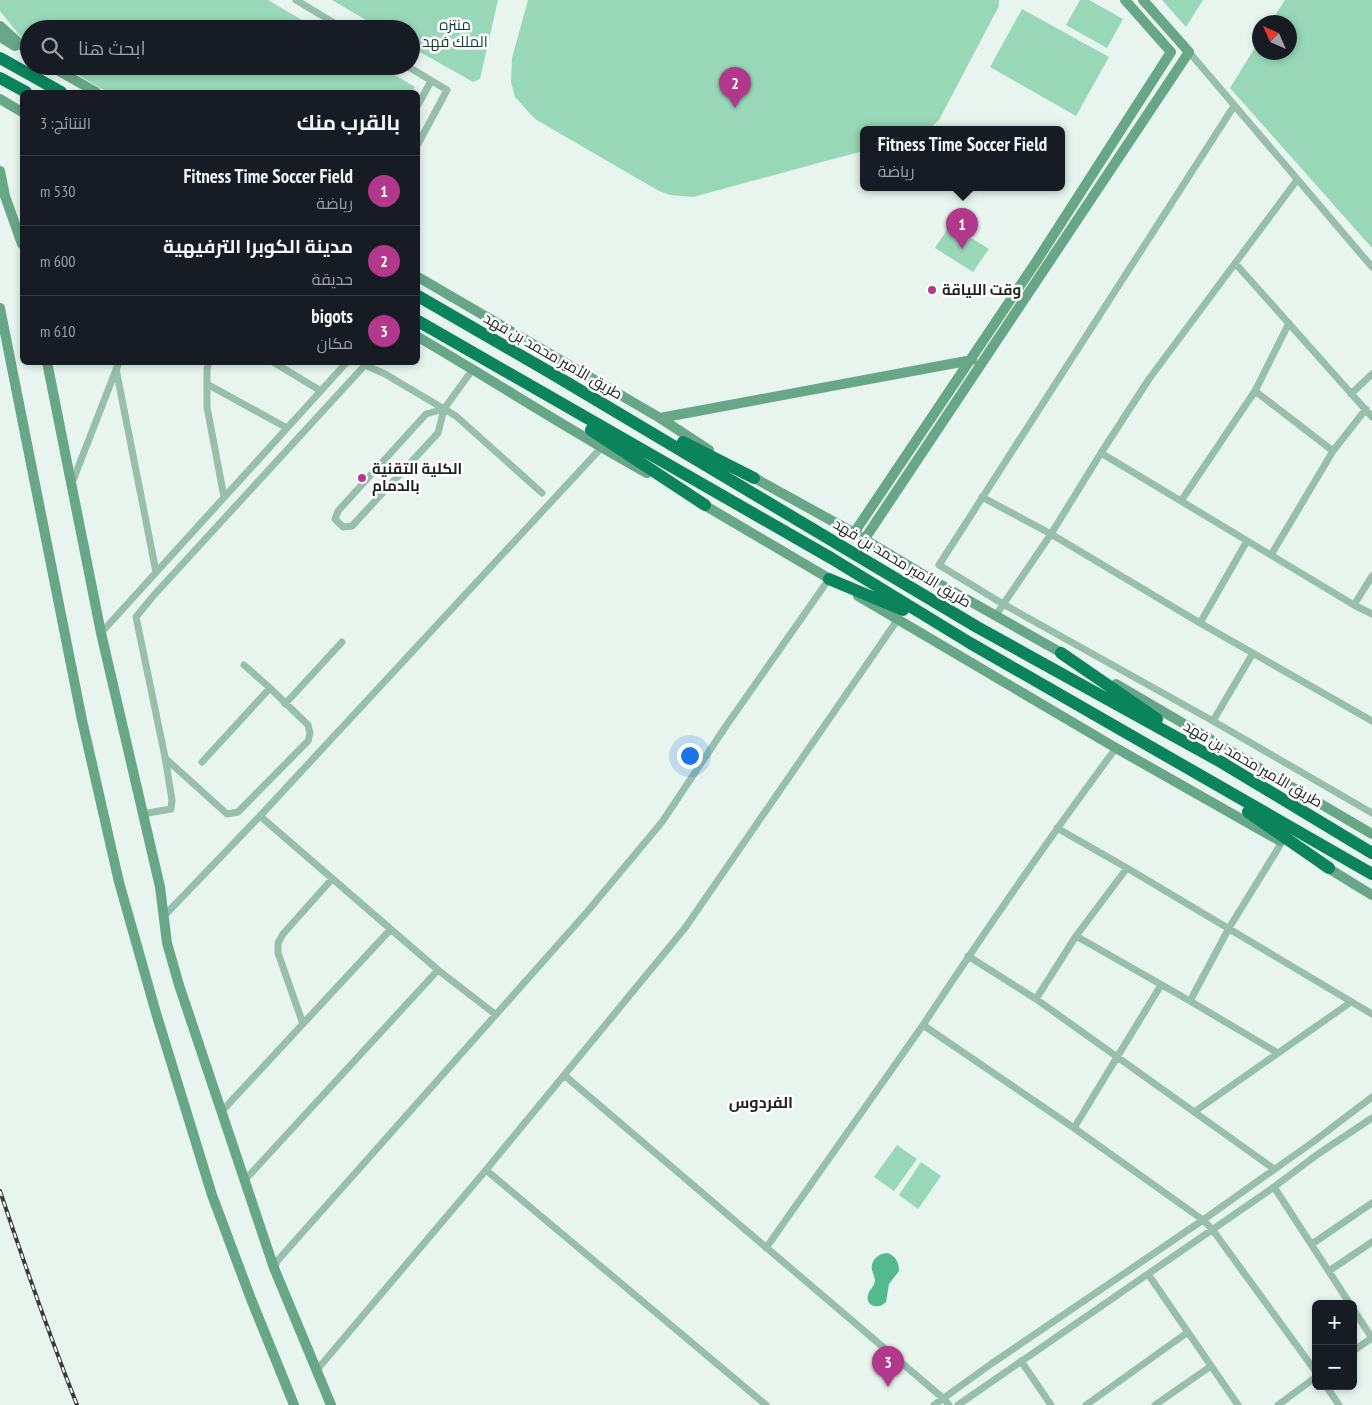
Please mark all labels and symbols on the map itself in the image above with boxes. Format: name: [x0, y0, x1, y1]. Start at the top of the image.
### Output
park label: منتزه الملك فهد: [422, 15, 488, 52]
north arrow: [1252, 15, 1297, 60]
pin: 2: [719, 67, 751, 108]
pin: 1: [946, 208, 978, 249]
place label: وقت اللياقة: [942, 280, 1021, 299]
marker: وقت اللياقة: [926, 284, 938, 296]
street label: طريق الأمير محمد بن فهد: [480, 308, 626, 404]
place label: الكلية التقنية بالدمام: [372, 459, 462, 496]
marker: الكلية التقنية بالدمام: [356, 472, 368, 484]
street label: طريق الأمير محمد بن فهد: [829, 514, 975, 612]
street label: طريق الأمير محمد بن فهد: [1180, 716, 1326, 812]
your location: [677, 743, 703, 769]
district label: الفردوس: [729, 1092, 793, 1112]
pin: 3: [872, 1346, 904, 1387]

